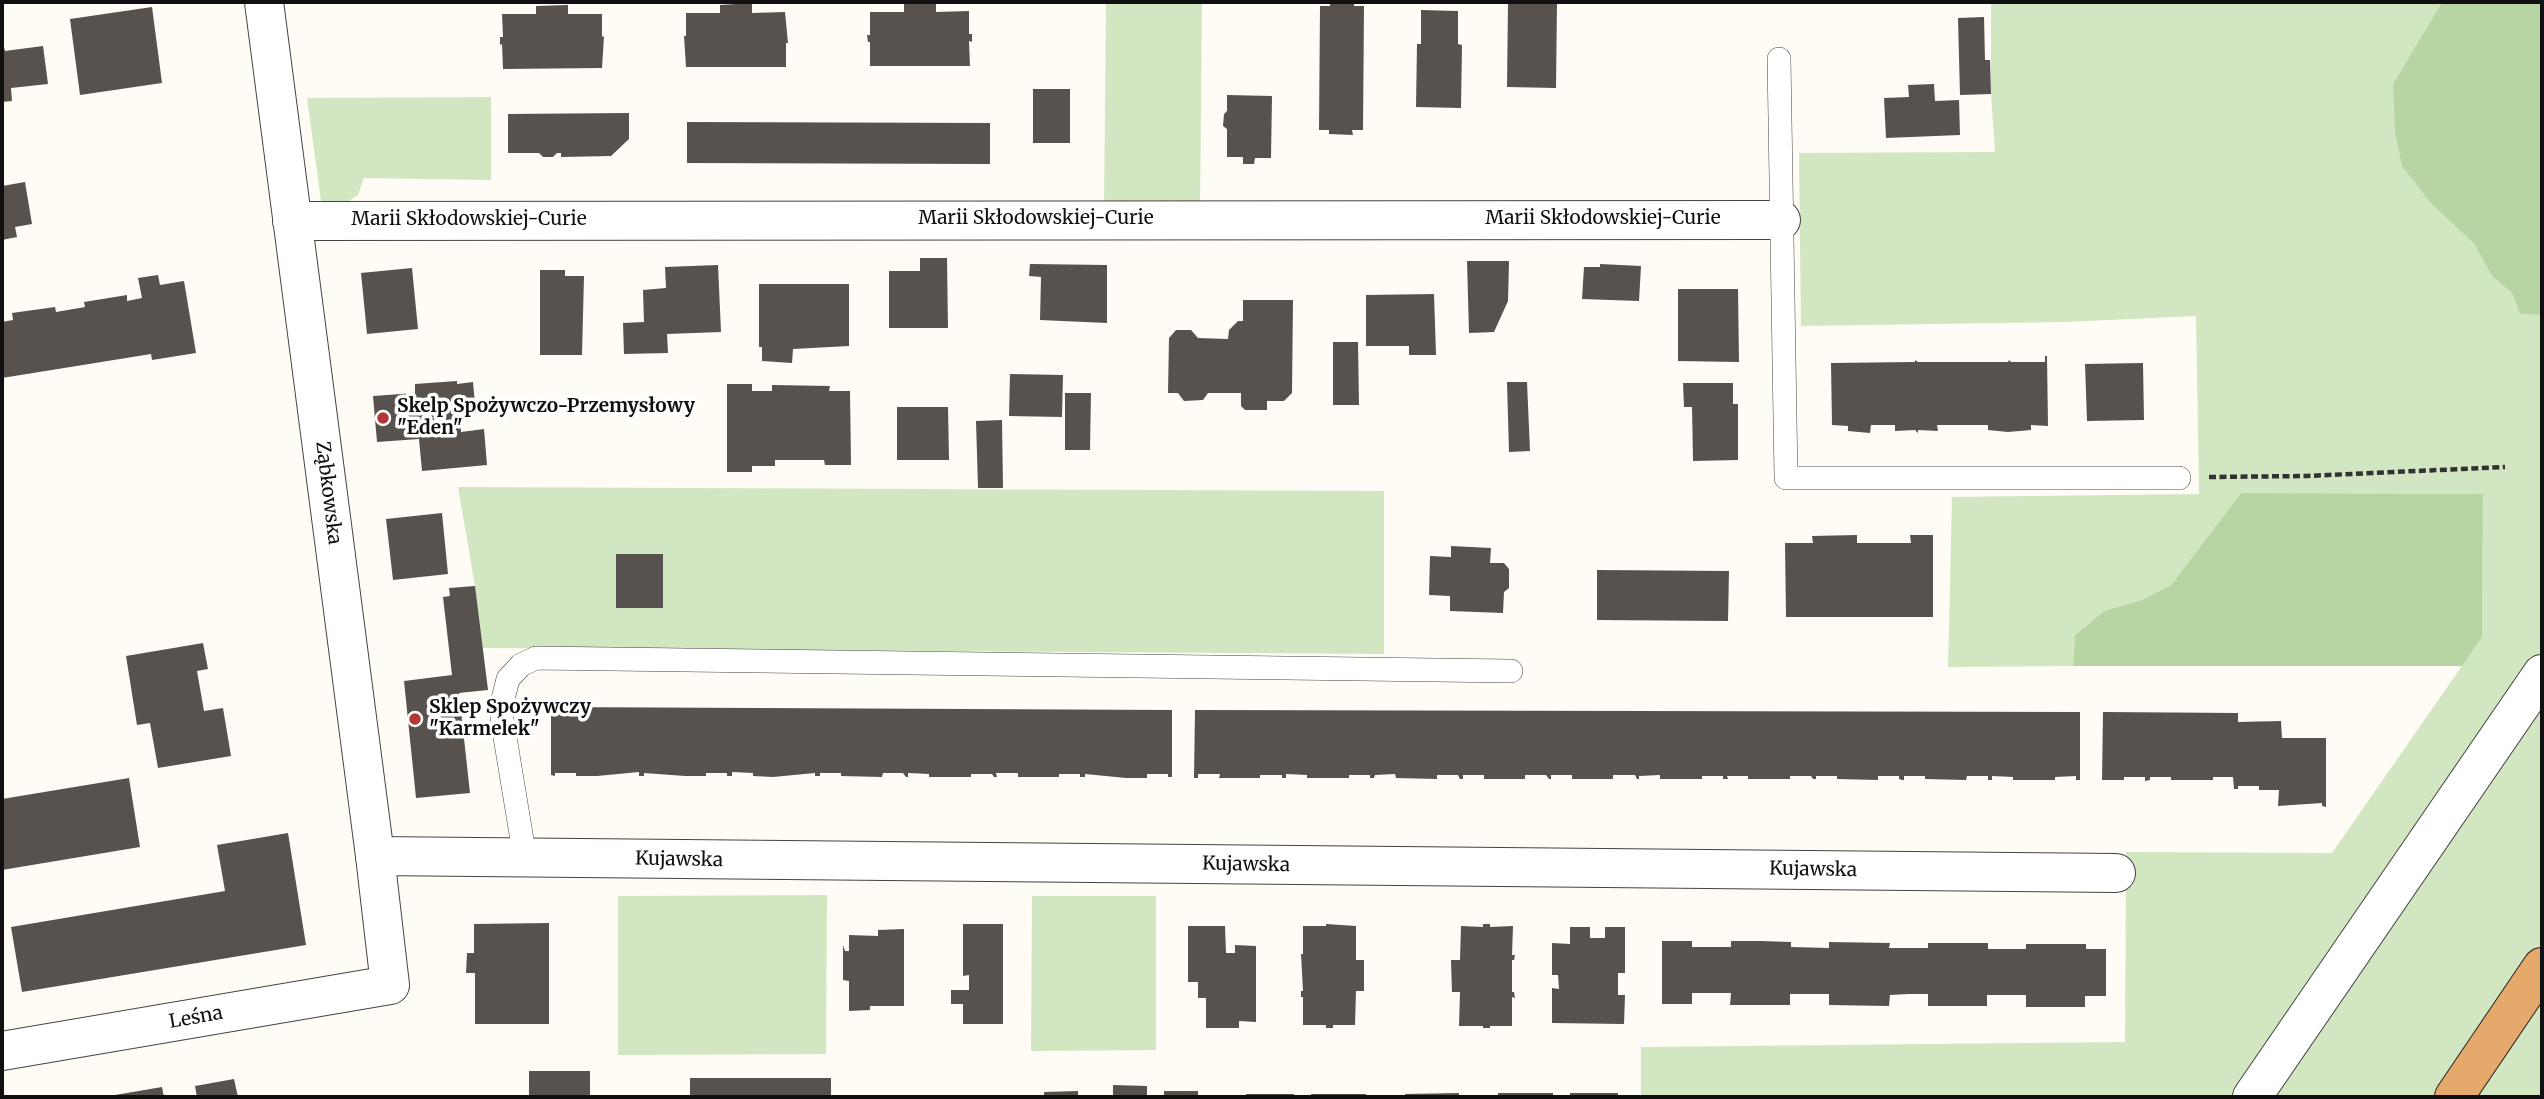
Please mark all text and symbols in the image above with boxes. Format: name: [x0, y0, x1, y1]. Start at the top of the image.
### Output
street label: Marii Skłodowskiej-Curie: [918, 208, 1154, 230]
street label: Marii Skłodowskiej-Curie: [1485, 208, 1721, 230]
street label: Marii Skłodowskiej-Curie: [351, 209, 587, 231]
place label: Skelp Spożywczo-Przemysłowy "Eden": [397, 396, 695, 440]
marker: Skelp Spożywczo-Przemysłowy "Eden": [375, 410, 391, 426]
street label: Ząbkowska: [310, 440, 346, 546]
place label: Sklep Spożywczy "Karmelek": [429, 697, 591, 741]
marker: Sklep Spożywczy "Karmelek": [407, 711, 423, 727]
street label: Kujawska: [635, 848, 723, 872]
street label: Kujawska: [1202, 853, 1290, 877]
street label: Kujawska: [1769, 858, 1857, 882]
street label: Leśna: [167, 1002, 225, 1034]

